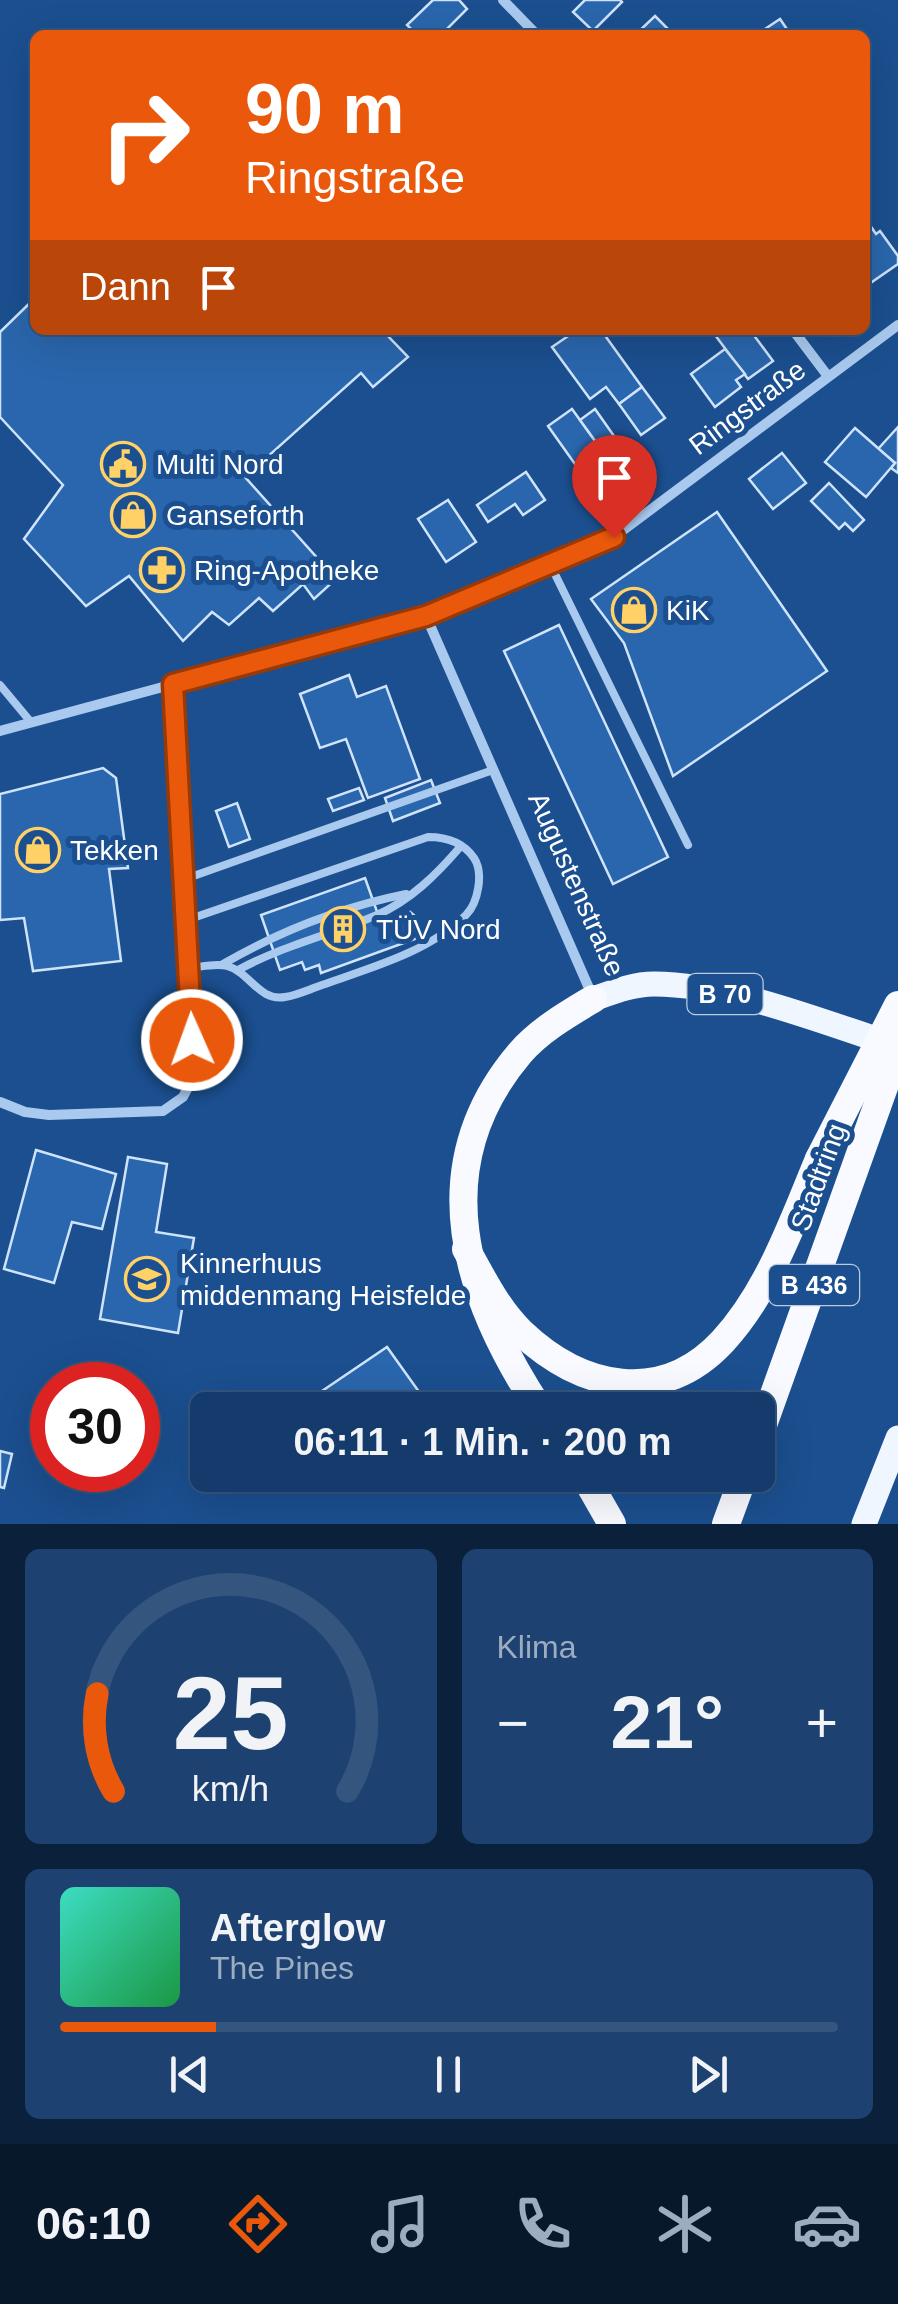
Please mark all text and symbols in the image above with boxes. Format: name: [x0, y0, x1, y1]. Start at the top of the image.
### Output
icon: right: [80, 70, 210, 200]
text: 90 m: [245, 70, 405, 148]
text: Ringstraße: [245, 152, 465, 203]
icon: arrive: [191, 260, 246, 315]
text: Dann: [80, 266, 171, 308]
street label: Ringstraße: [683, 354, 811, 461]
pin: [572, 435, 657, 538]
public building icon: Multi Nord: [100, 441, 146, 487]
place label: Multi Nord: [156, 449, 284, 480]
icon: arrive: [587, 450, 642, 505]
shop icon: Ganseforth: [110, 492, 156, 538]
place label: Ganseforth: [166, 500, 305, 531]
pharmacy icon: Ring-Apotheke: [139, 547, 185, 593]
place label: Ring-Apotheke: [194, 555, 379, 586]
shop icon: KiK: [611, 587, 657, 633]
place label: KiK: [666, 595, 710, 626]
street label: Augustenstraße: [522, 788, 631, 981]
shop icon: Tekken: [15, 827, 61, 873]
place label: Tekken: [70, 835, 159, 866]
building icon: TÜV Nord: [320, 906, 366, 952]
place label: TÜV Nord: [376, 914, 500, 945]
road number: B 70: [688, 974, 762, 1014]
position arrow: [140, 988, 244, 1092]
street label: Stadtring: [785, 1119, 852, 1235]
place label: Kinnerhuus middenmang Heisfelde: [180, 1248, 466, 1311]
school or university icon: Kinnerhuus middenmang Heisfelde: [124, 1256, 170, 1302]
road number: B 436: [769, 1265, 859, 1305]
speed limit sign: 30: [30, 1362, 160, 1492]
text: 06:11 · 1 Min. · 200 m: [293, 1421, 672, 1463]
text: Klima: [497, 1629, 577, 1665]
text: 25: [173, 1655, 289, 1771]
text: 21°: [611, 1680, 724, 1764]
text: −: [497, 1692, 529, 1754]
text: +: [806, 1692, 838, 1754]
text: km/h: [192, 1769, 269, 1809]
text: Afterglow: [210, 1907, 385, 1949]
text: The Pines: [210, 1950, 354, 1986]
icon: previous: [162, 2047, 217, 2102]
icon: pause: [421, 2047, 476, 2102]
icon: next: [681, 2047, 736, 2102]
icon: directions: [223, 2189, 293, 2259]
icon: music: [365, 2189, 435, 2259]
icon: phone: [508, 2189, 578, 2259]
icon: climate: [650, 2189, 720, 2259]
icon: car: [792, 2189, 862, 2259]
text: 06:10: [36, 2198, 151, 2249]

